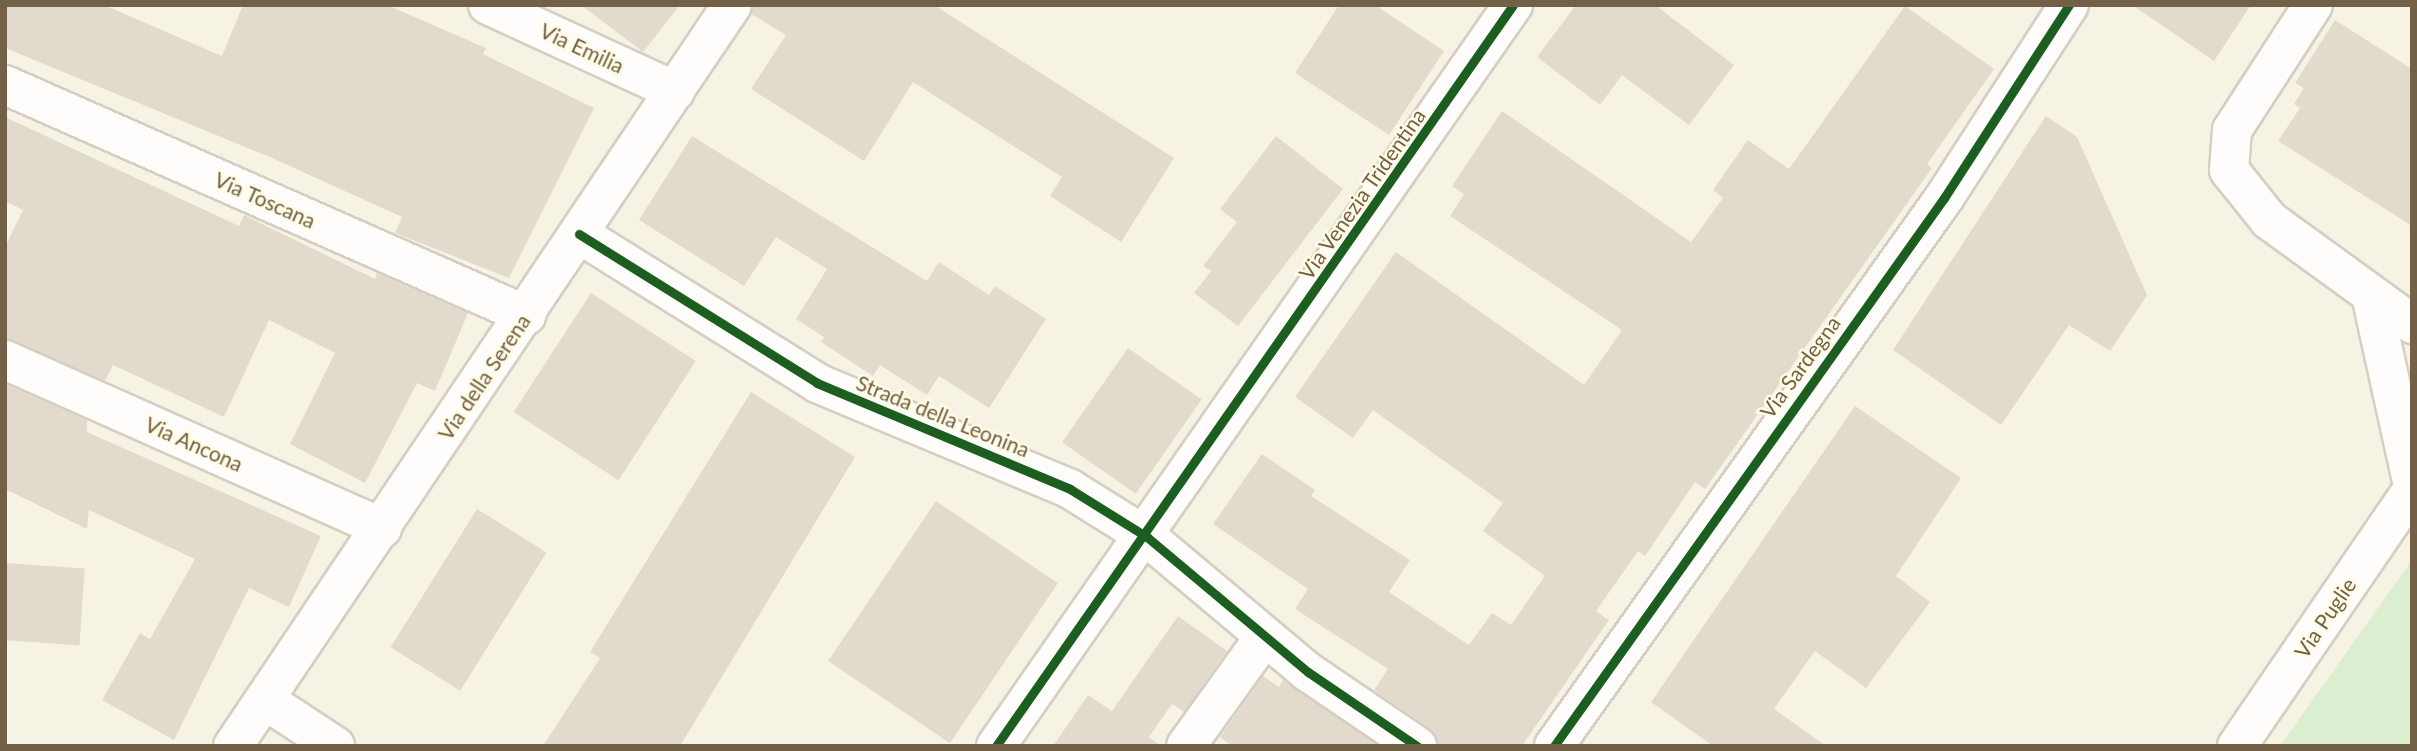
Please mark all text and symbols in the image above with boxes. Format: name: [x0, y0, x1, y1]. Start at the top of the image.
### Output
street label: Via Emilia: [536, 18, 628, 78]
street label: Via Venezia Tridentina: [1293, 103, 1431, 285]
street label: Via Toscana: [210, 166, 320, 234]
street label: Via della Serena: [433, 309, 535, 445]
street label: Via Sardegna: [1755, 311, 1845, 423]
street label: Strada della Leonina: [853, 370, 1033, 462]
street label: Via Ancona: [141, 411, 247, 477]
street label: Via Puglie: [2289, 573, 2361, 663]

